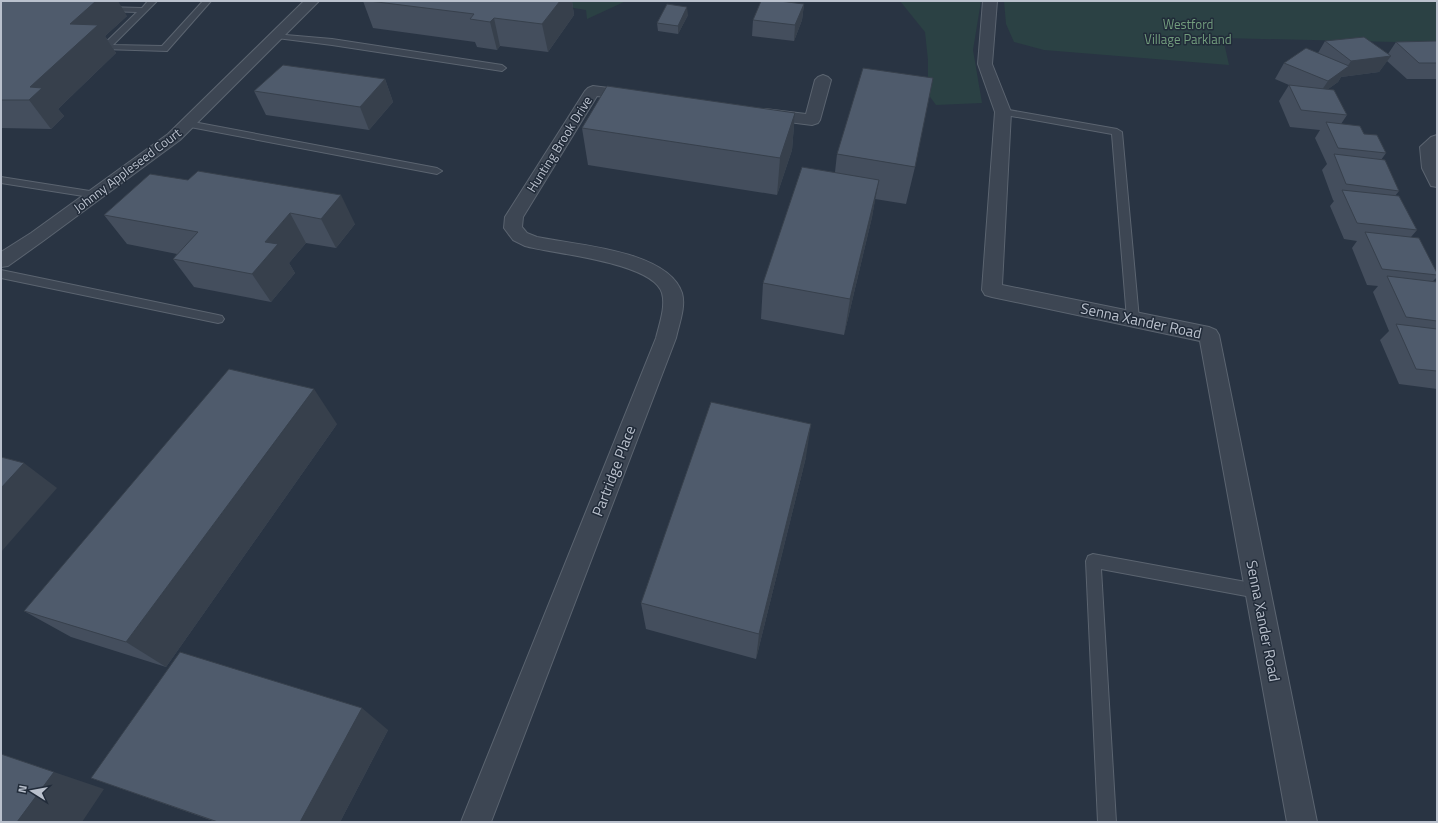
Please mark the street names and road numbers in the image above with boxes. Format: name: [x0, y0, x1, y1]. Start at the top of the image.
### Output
street label: Hunting Brook Drive: [521, 92, 597, 196]
street label: Johnny Appleseed Court: [69, 123, 185, 217]
street label: Senna Xander Road: [1079, 296, 1204, 345]
street label: Partridge Place: [586, 422, 641, 520]
street label: Senna Xander Road: [1240, 558, 1287, 683]

